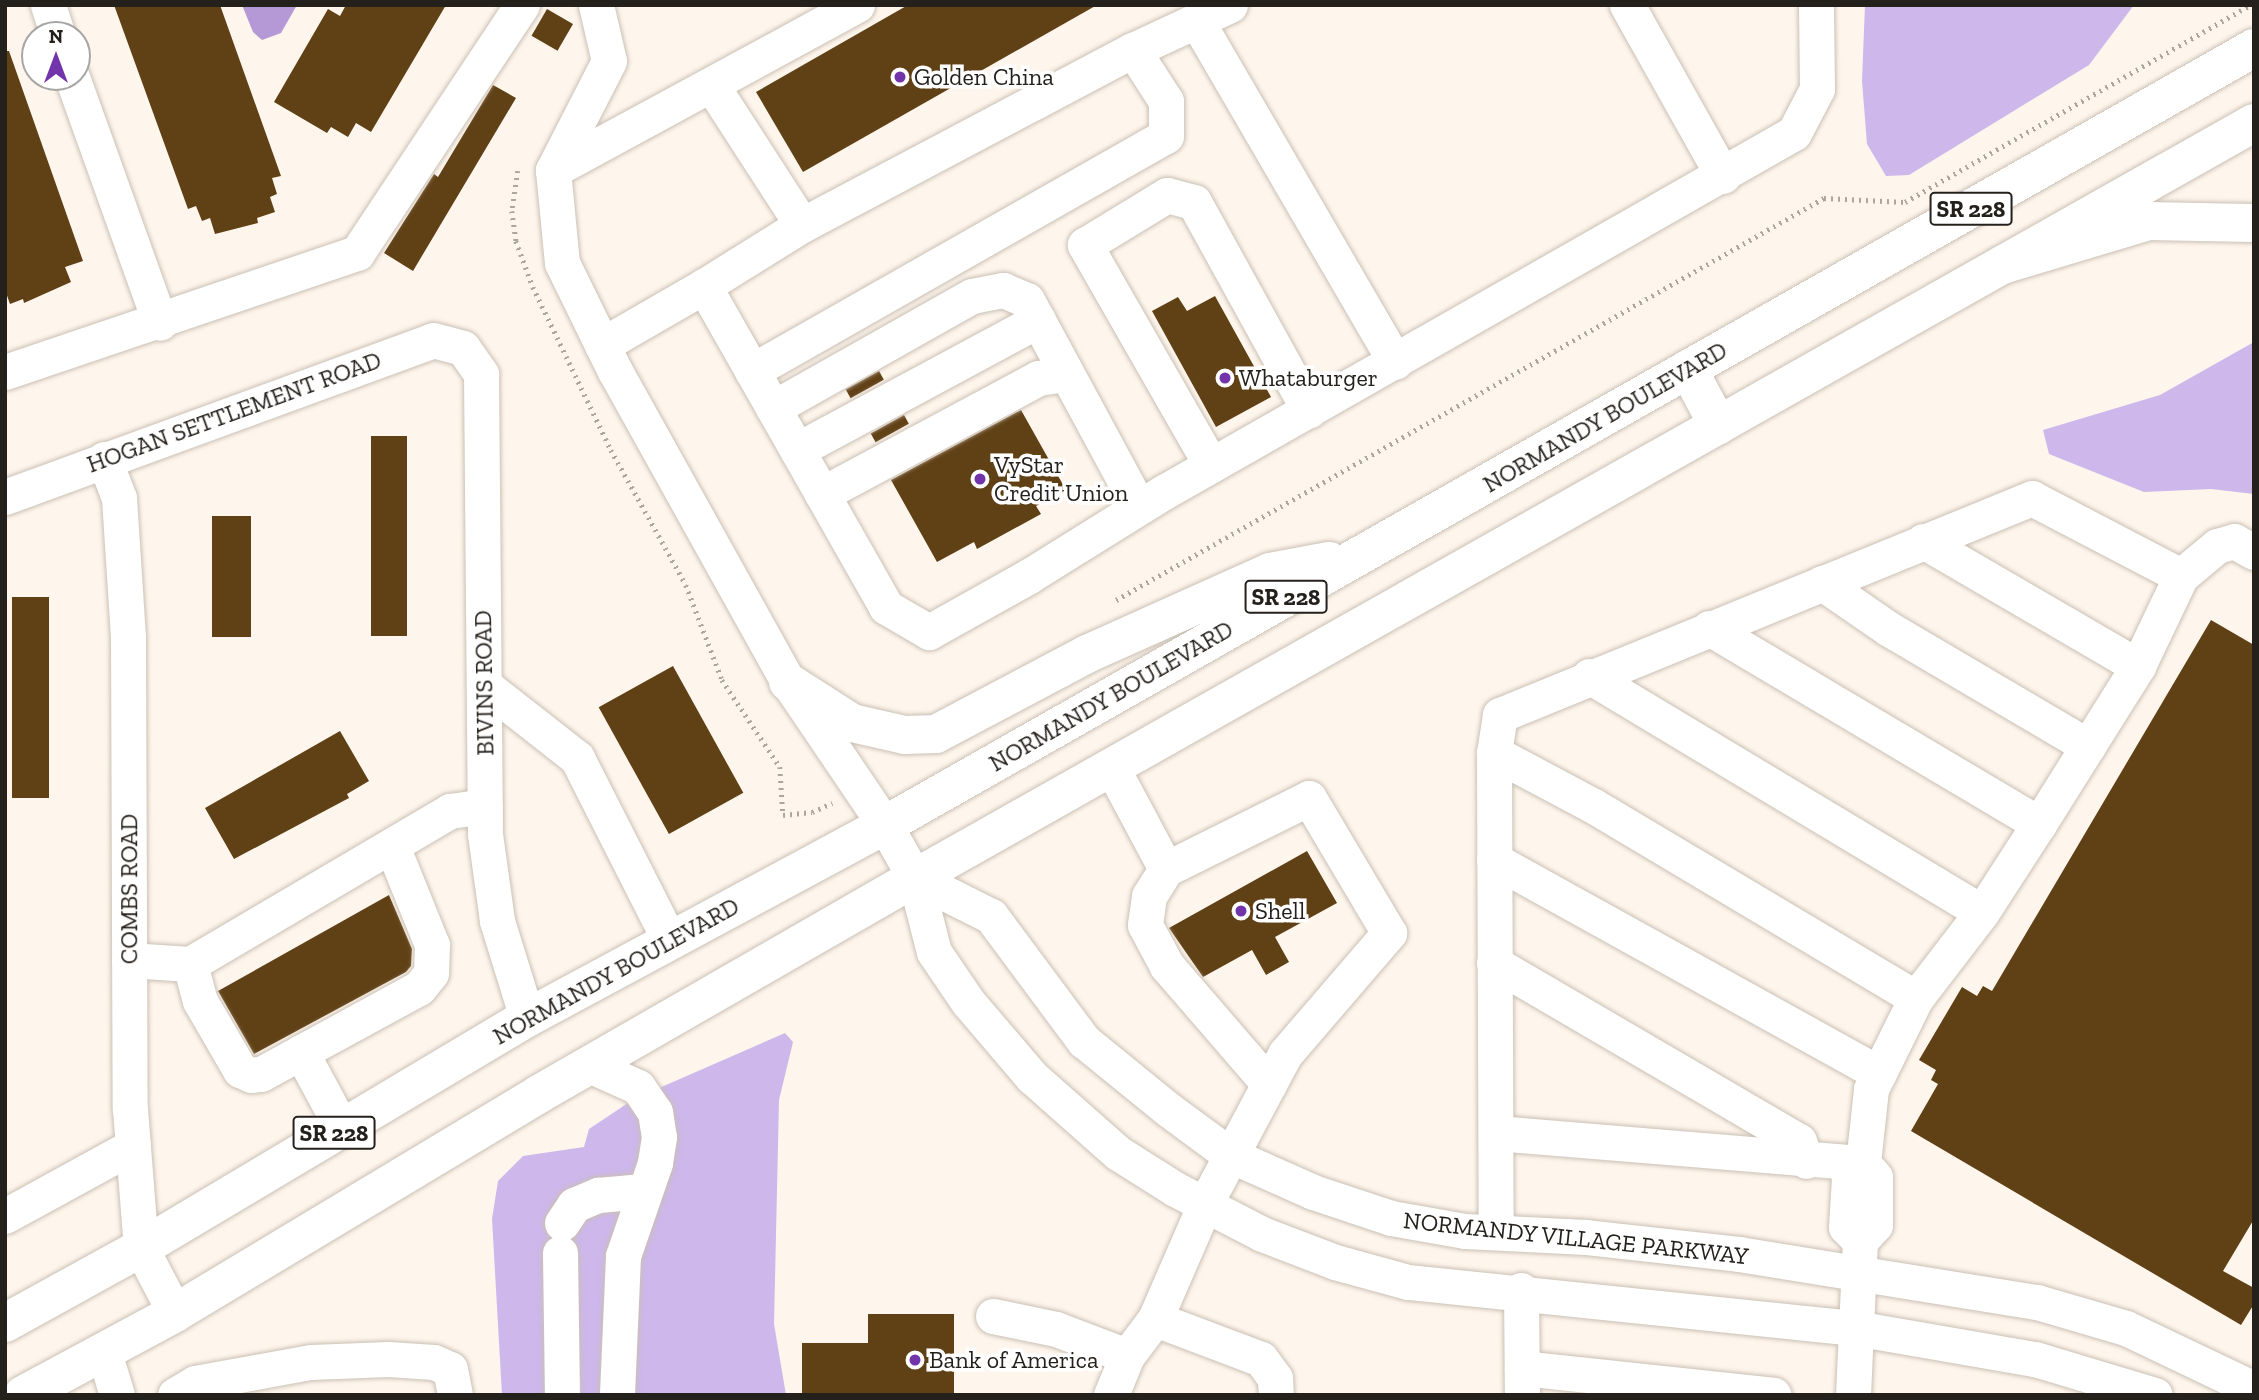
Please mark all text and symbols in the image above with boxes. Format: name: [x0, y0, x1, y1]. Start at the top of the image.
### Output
north arrow: [21, 21, 91, 91]
text: N: [49, 25, 63, 48]
place label: Golden China: [914, 63, 1054, 91]
marker: Golden China: [892, 69, 908, 85]
road number: SR 228: [1929, 190, 2013, 229]
street label: NORMANDY BOULEVARD: [1478, 335, 1732, 499]
street label: HOGAN SETTLEMENT ROAD: [83, 345, 385, 479]
place label: Whataburger: [1239, 364, 1378, 392]
marker: Whataburger: [1217, 370, 1233, 386]
place label: VyStar Credit Union: [994, 451, 1128, 507]
marker: VyStar Credit Union: [972, 471, 988, 487]
road number: SR 228: [1244, 578, 1328, 617]
street label: BIVINS ROAD: [468, 610, 500, 756]
street label: NORMANDY BOULEVARD: [984, 614, 1238, 778]
street label: COMBS ROAD: [115, 814, 143, 964]
street label: NORMANDY BOULEVARD: [488, 891, 744, 1051]
place label: Shell: [1255, 897, 1305, 925]
marker: Shell: [1233, 903, 1249, 919]
road number: SR 228: [292, 1114, 376, 1152]
street label: NORMANDY VILLAGE PARKWAY: [1401, 1205, 1751, 1271]
place label: Bank of America: [929, 1346, 1099, 1374]
marker: Bank of America: [907, 1352, 923, 1368]

